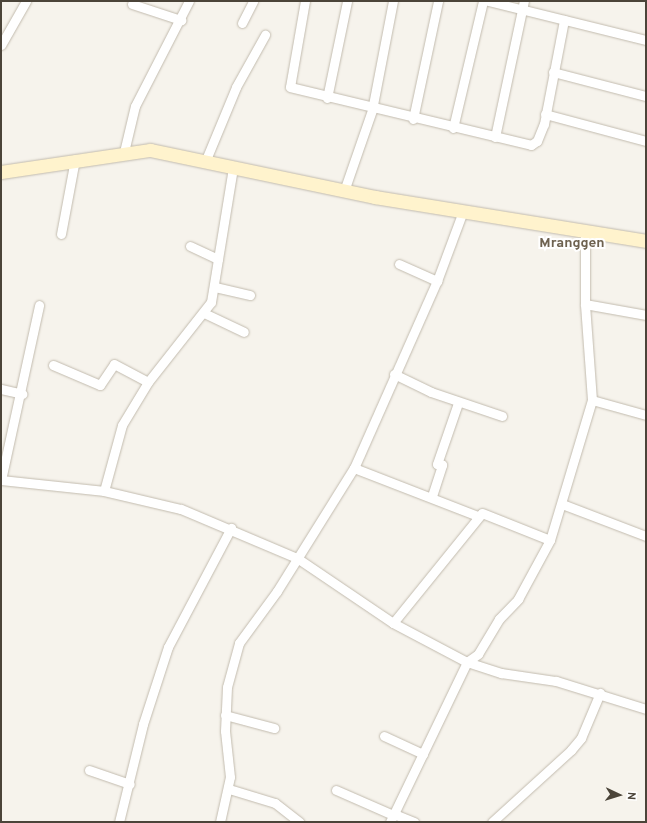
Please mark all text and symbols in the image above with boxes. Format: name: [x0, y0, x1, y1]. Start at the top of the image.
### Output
district label: Mranggen: [539, 236, 605, 252]
north arrow: [599, 775, 639, 815]
text: N: [624, 791, 638, 800]

